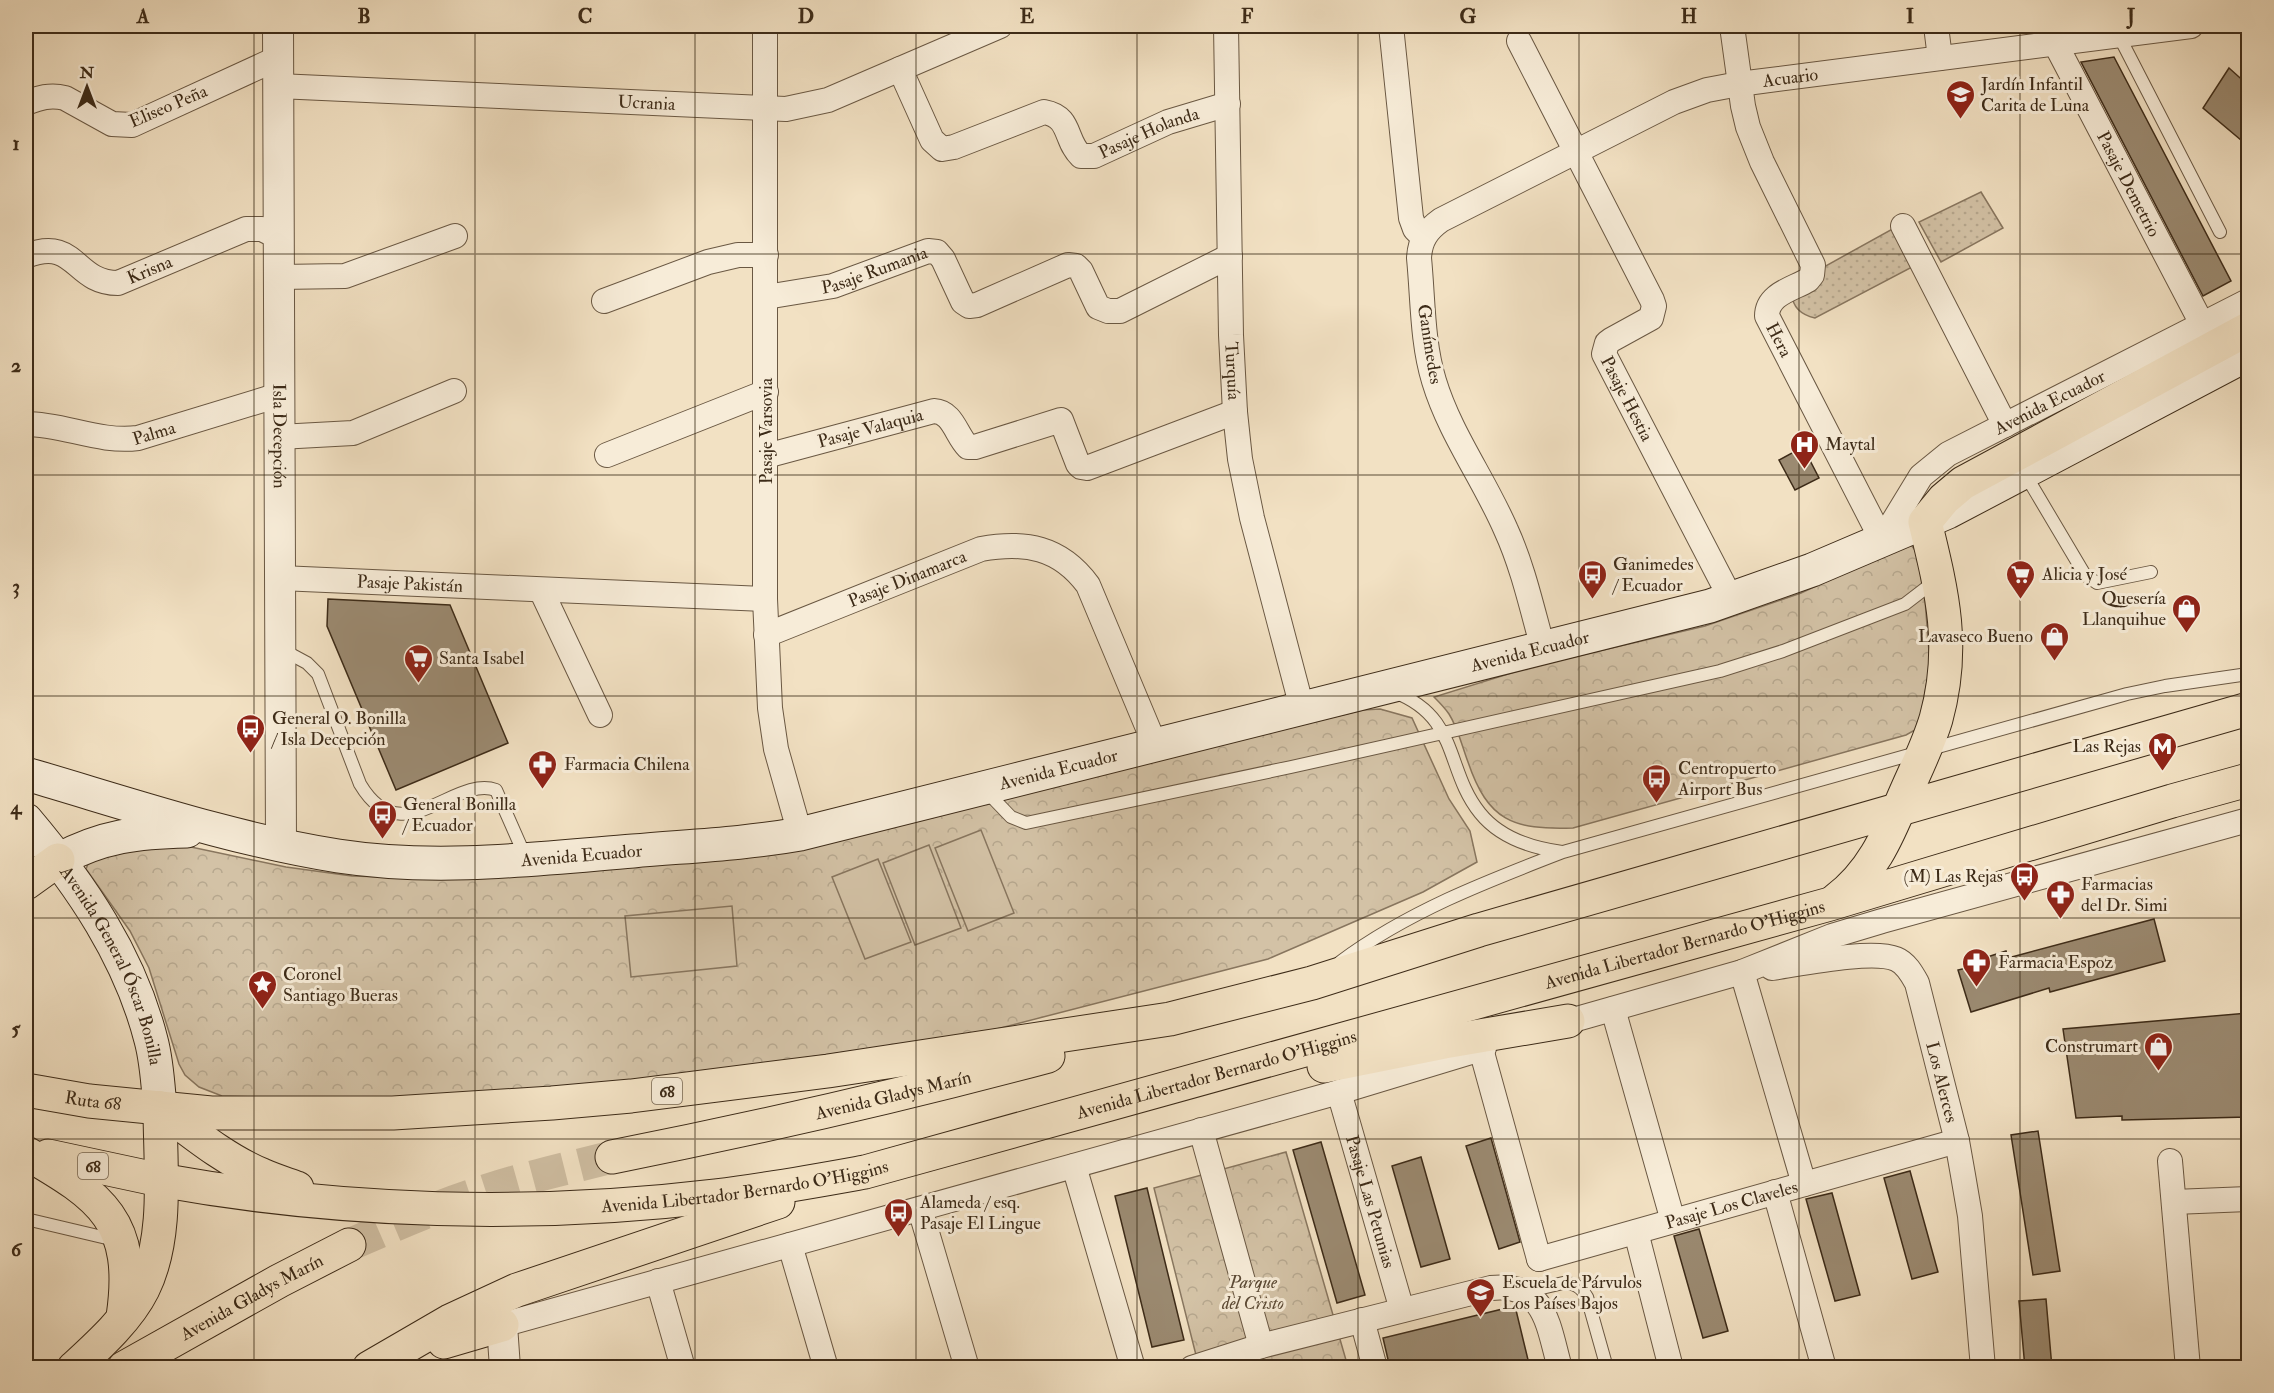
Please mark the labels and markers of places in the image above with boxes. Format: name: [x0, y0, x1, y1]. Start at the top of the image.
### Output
place label: Jardín Infantil Carita de Luna: [1980, 73, 2090, 117]
school or university icon: Jardín Infantil Carita de Luna: [1944, 78, 1976, 120]
hospital icon: Maytal: [1788, 428, 1820, 470]
place label: Maytal: [1825, 433, 1876, 456]
place label: Ganimedes / Ecuador: [1611, 553, 1694, 597]
bus stop icon: Ganimedes / Ecuador: [1576, 558, 1608, 600]
supermarket icon: Alicia y José: [2005, 558, 2037, 600]
place label: Alicia y José: [2041, 563, 2127, 586]
place label: Quesería Llanquihue: [2082, 587, 2167, 631]
shop icon: Quesería Llanquihue: [2171, 592, 2203, 634]
shop icon: Lavaseco Bueno: [2038, 620, 2070, 662]
place label: Lavaseco Bueno: [1918, 625, 2033, 648]
supermarket icon: Santa Isabel: [402, 642, 434, 684]
place label: Santa Isabel: [439, 647, 525, 670]
place label: General O. Bonilla / Isla Decepción: [270, 707, 407, 751]
bus stop icon: General O. Bonilla / Isla Decepción: [235, 712, 267, 754]
metro station icon: Las Rejas: [2146, 730, 2178, 772]
place label: Las Rejas: [2073, 735, 2141, 758]
pharmacy icon: Farmacia Chilena: [527, 748, 559, 790]
place label: Farmacia Chilena: [564, 753, 690, 776]
place label: Centropuerto Airport Bus: [1677, 757, 1776, 801]
bus stop icon: Centropuerto Airport Bus: [1641, 762, 1673, 804]
place label: General Bonilla / Ecuador: [401, 793, 517, 837]
bus stop icon: General Bonilla / Ecuador: [366, 798, 398, 840]
bus stop icon: (M) Las Rejas: [2008, 860, 2040, 902]
place label: (M) Las Rejas: [1904, 865, 2003, 888]
place label: Farmacias del Dr. Simi: [2081, 873, 2168, 917]
pharmacy icon: Farmacias del Dr. Simi: [2044, 878, 2076, 920]
pharmacy icon: Farmacia Espoz: [1961, 946, 1993, 988]
place label: Farmacia Espoz: [1998, 951, 2113, 974]
place label: Coronel Santiago Bueras: [283, 963, 398, 1007]
place icon: Coronel Santiago Bueras: [246, 968, 278, 1010]
shop icon: Construmart: [2143, 1030, 2175, 1072]
place label: Construmart: [2045, 1035, 2138, 1058]
place label: Alameda / esq. Pasaje El Lingue: [919, 1191, 1041, 1235]
bus stop icon: Alameda / esq. Pasaje El Lingue: [883, 1196, 915, 1238]
place label: Escuela de Párvulos Los Países Bajos: [1502, 1271, 1642, 1315]
school or university icon: Escuela de Párvulos Los Países Bajos: [1465, 1276, 1497, 1318]

